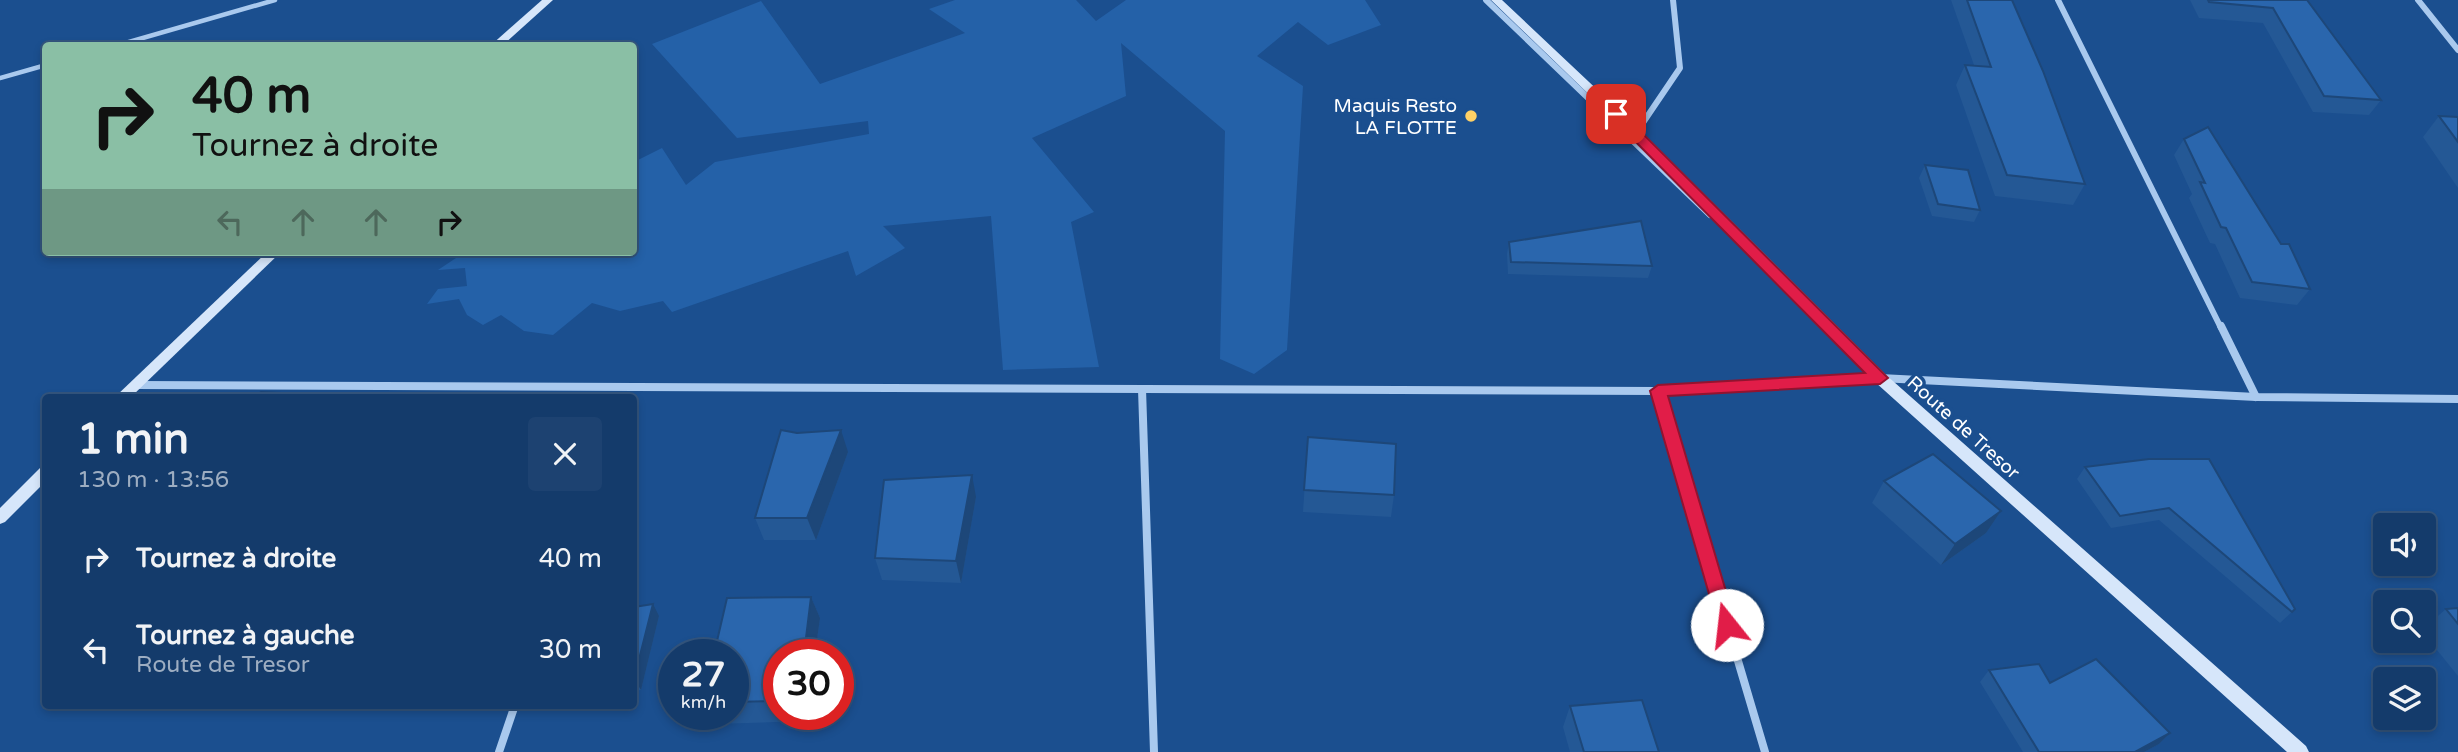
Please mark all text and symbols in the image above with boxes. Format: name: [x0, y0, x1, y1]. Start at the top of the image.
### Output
text: 40 m: [192, 67, 311, 126]
icon: right: [77, 70, 168, 161]
pin: [1586, 84, 1646, 144]
place label: Maquis Resto LA FLOTTE: [1334, 95, 1457, 139]
icon: arrive: [1597, 95, 1635, 133]
marker: Maquis Resto LA FLOTTE: [1463, 108, 1479, 124]
text: Tournez à droite: [192, 127, 438, 165]
icon: left: [211, 203, 249, 241]
icon: ahead: [284, 203, 322, 241]
icon: ahead: [357, 203, 395, 241]
icon: right: [430, 203, 468, 241]
street label: Route de Tresor: [1903, 372, 2024, 484]
text: 1 min: [77, 414, 189, 465]
button: close: [528, 417, 602, 491]
text: 130 m · 13:56: [77, 466, 229, 494]
map controls: [2373, 513, 2436, 730]
button: sound: [2373, 513, 2436, 576]
icon: right: [77, 540, 115, 578]
text: Tournez à droite: [136, 543, 336, 574]
text: 40 m: [539, 543, 602, 574]
position arrow: [1690, 588, 1764, 662]
button: search: [2373, 590, 2436, 653]
text: Tournez à gauche: [136, 620, 355, 651]
icon: left: [77, 631, 115, 669]
text: 30 m: [539, 634, 602, 665]
speed limit sign: 30: [763, 639, 854, 730]
text: Route de Tresor: [136, 651, 309, 679]
text: 27: [682, 654, 725, 696]
button: layers: [2373, 667, 2436, 730]
text: km/h: [681, 691, 726, 713]

